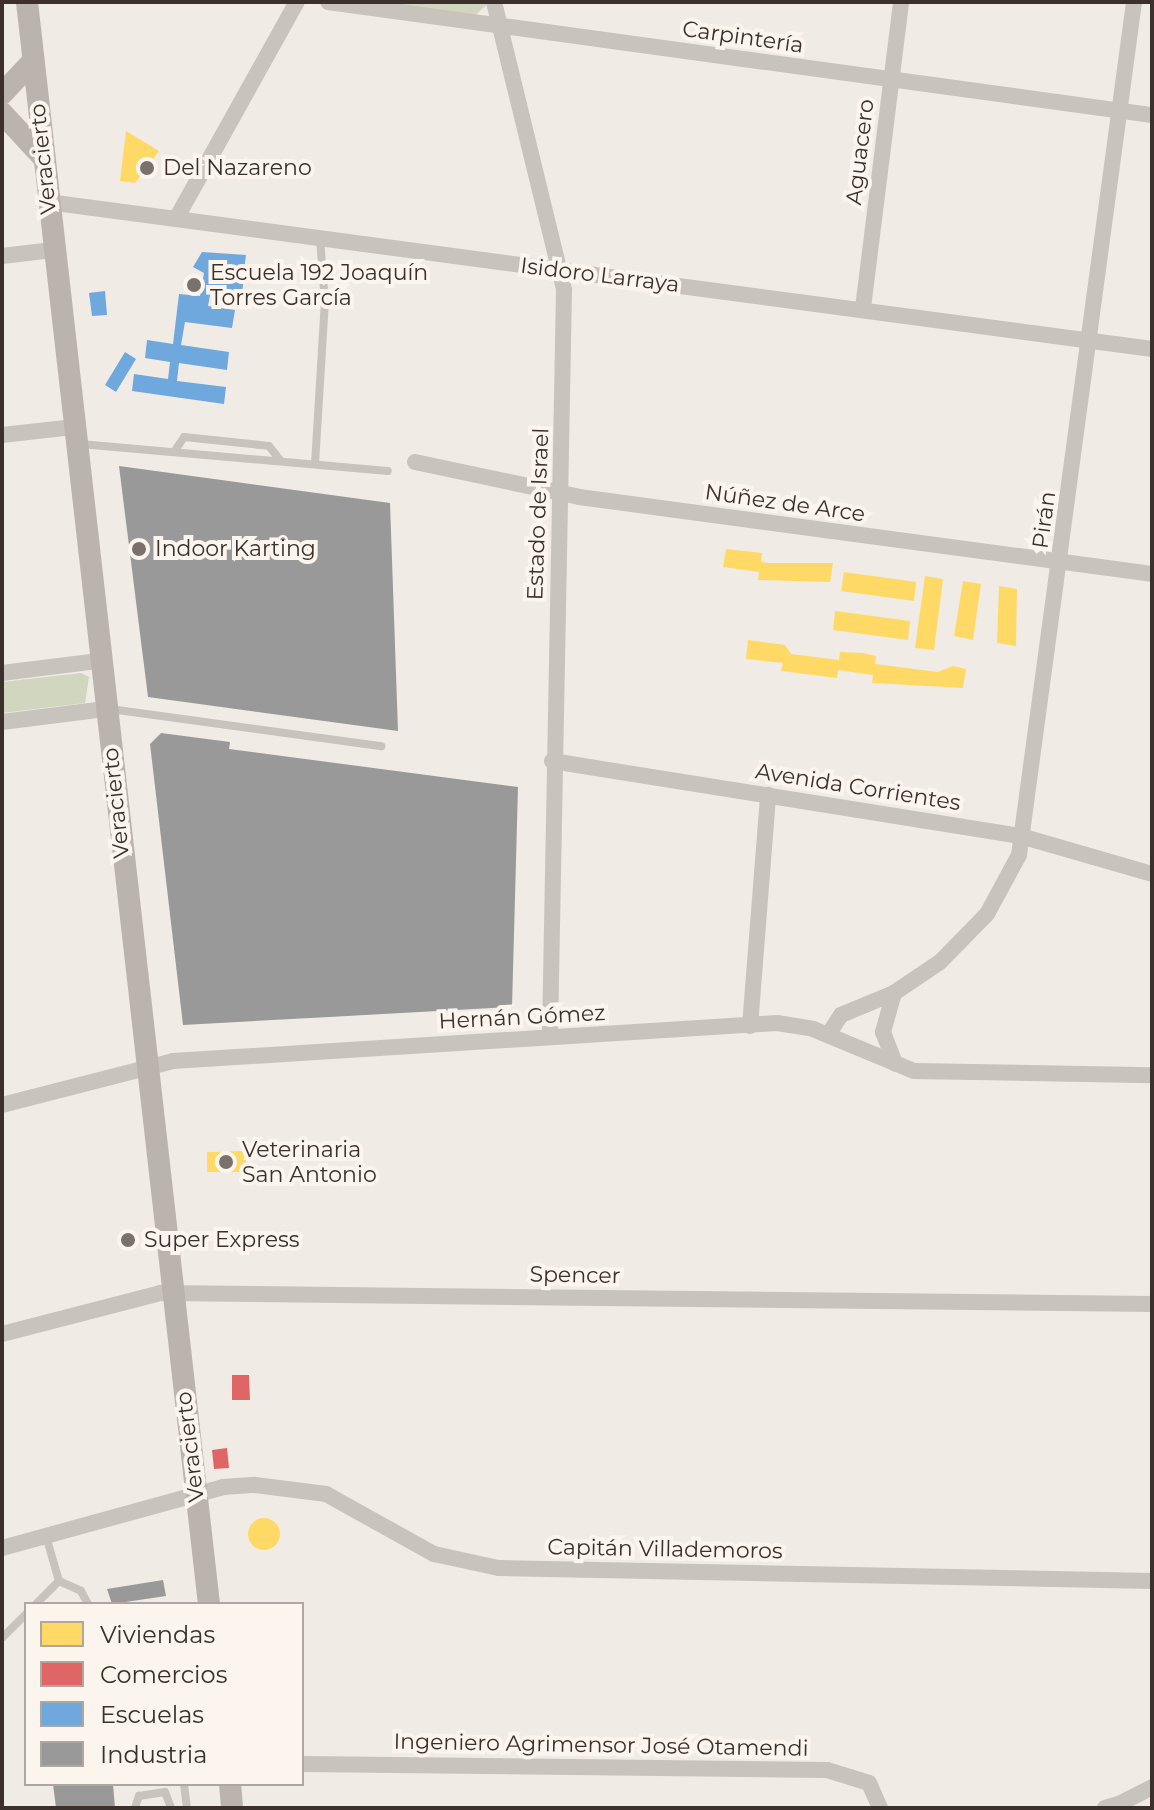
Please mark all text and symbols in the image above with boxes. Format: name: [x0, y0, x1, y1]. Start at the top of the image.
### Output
street label: Carpintería: [681, 15, 805, 59]
street label: Aguacero: [840, 98, 880, 206]
street label: Veracierto: [24, 102, 62, 216]
place label: Del Nazareno: [163, 155, 312, 181]
marker: Del Nazareno: [138, 159, 156, 177]
street label: Isidoro Larraya: [519, 252, 681, 298]
place label: Escuela 192 Joaquín Torres García: [210, 259, 428, 310]
marker: Escuela 192 Joaquín Torres García: [185, 276, 203, 294]
street label: Estado de Israel: [522, 427, 554, 601]
street label: Núñez de Arce: [703, 479, 867, 527]
street label: Pirán: [1027, 490, 1061, 550]
place label: Indoor Karting: [155, 536, 316, 562]
marker: Indoor Karting: [130, 540, 148, 558]
street label: Veracierto: [97, 746, 135, 860]
street label: Avenida Corrientes: [754, 758, 962, 816]
street label: Hernán Gómez: [438, 999, 606, 1035]
place label: Veterinaria San Antonio: [242, 1136, 377, 1188]
marker: Veterinaria San Antonio: [217, 1153, 235, 1171]
place label: Super Express: [144, 1227, 299, 1253]
marker: Super Express: [119, 1231, 137, 1249]
street label: Spencer: [529, 1261, 621, 1289]
street label: Veracierto: [170, 1390, 210, 1504]
street label: Capitán Villademoros: [547, 1534, 783, 1564]
legend: [24, 1602, 304, 1786]
text: Viviendas: [100, 1620, 215, 1649]
text: Comercios: [100, 1660, 227, 1689]
text: Escuelas: [100, 1700, 204, 1729]
street label: Ingeniero Agrimensor José Otamendi: [393, 1728, 809, 1762]
text: Industria: [100, 1740, 207, 1769]

